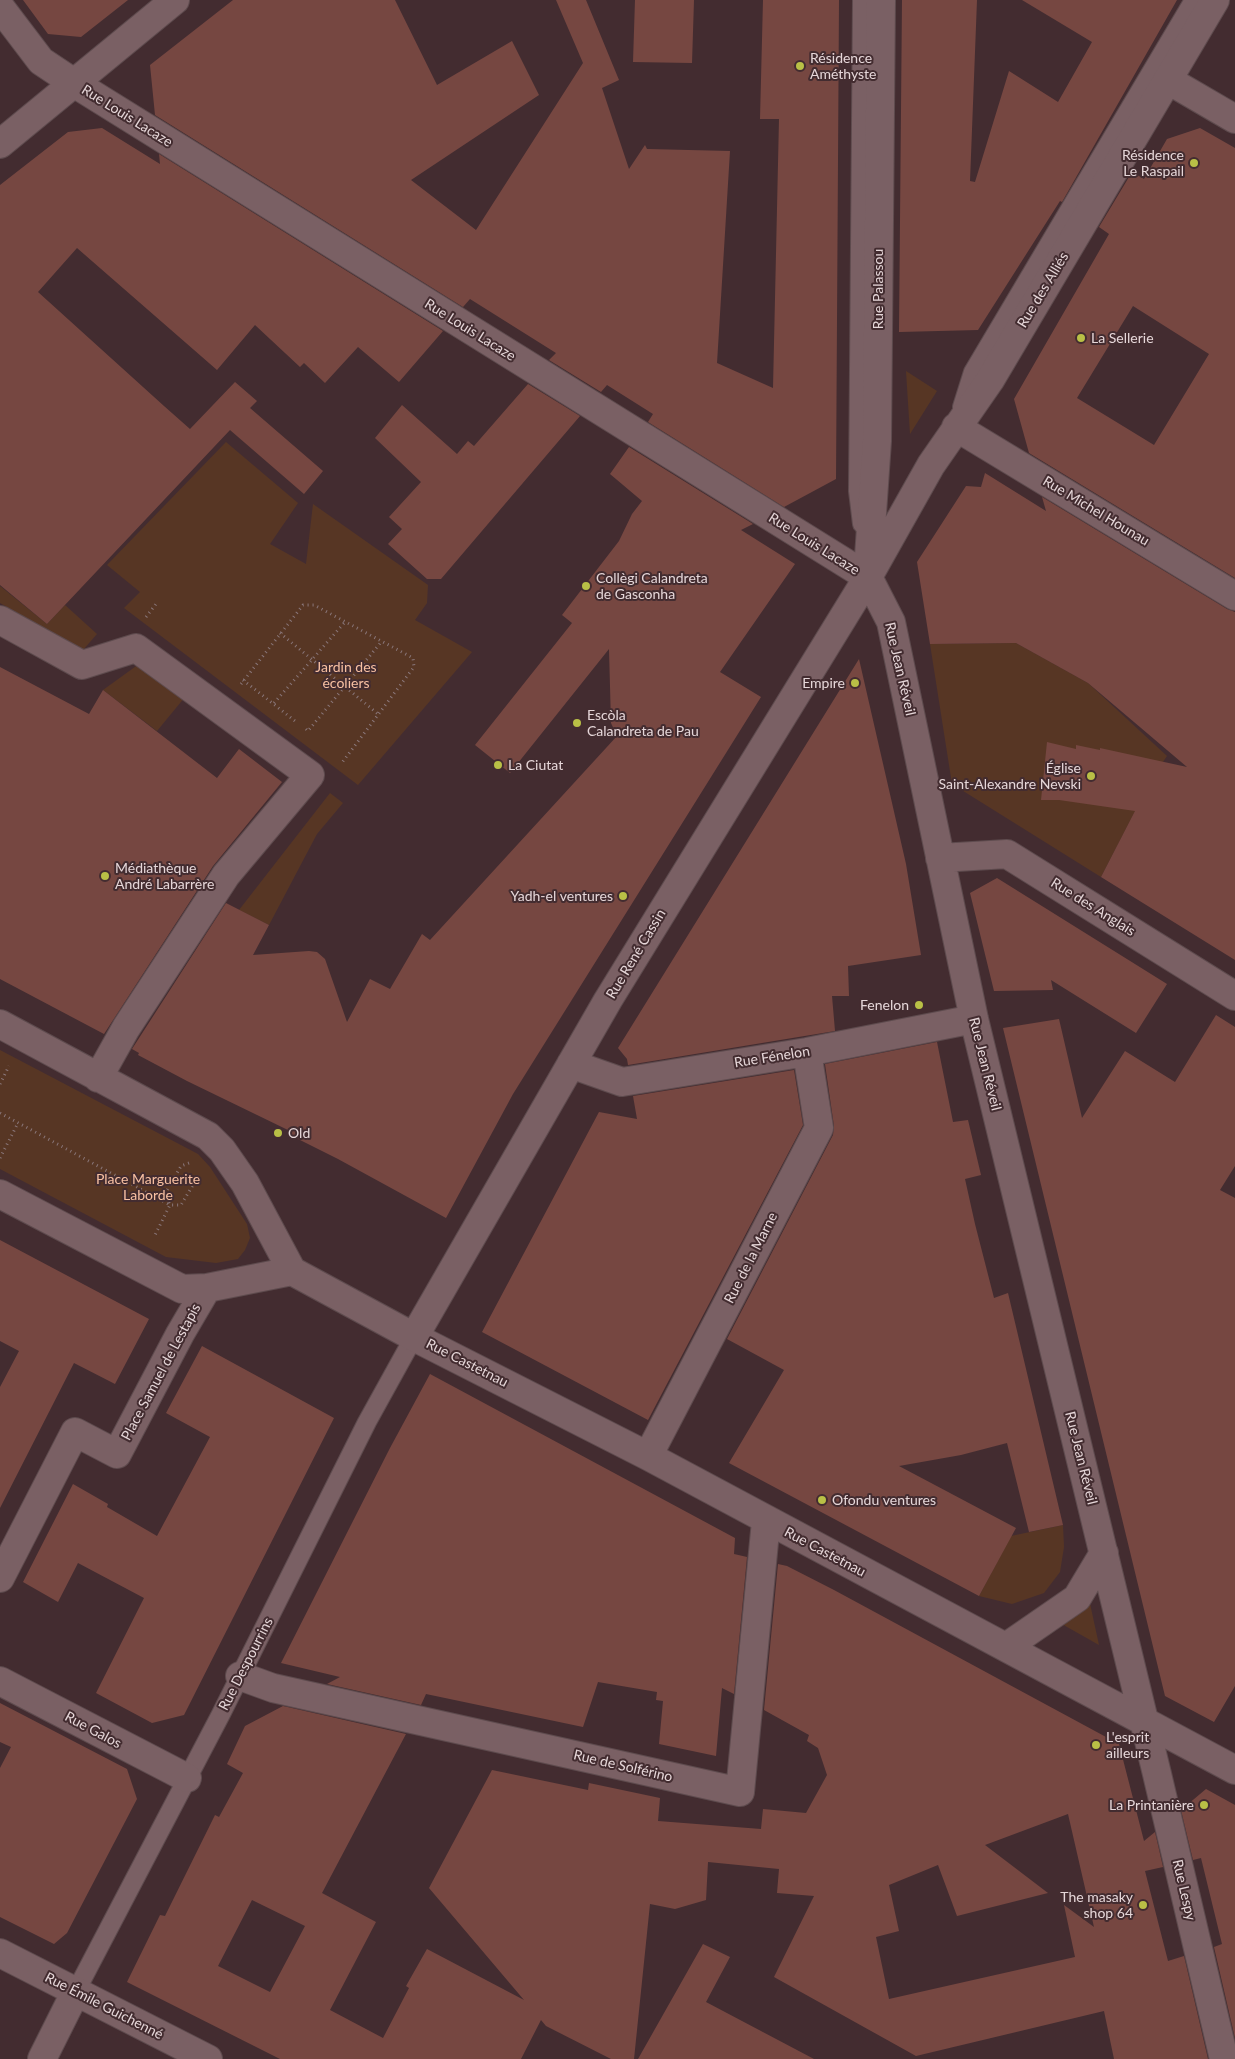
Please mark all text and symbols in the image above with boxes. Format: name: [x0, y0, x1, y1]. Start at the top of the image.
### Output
place label: Résidence Améthyste: [810, 50, 876, 82]
marker: Résidence Améthyste: [794, 60, 806, 72]
street label: Rue Louis Lacaze: [78, 81, 176, 151]
place label: Résidence Le Raspail: [1122, 147, 1184, 180]
marker: Résidence Le Raspail: [1188, 157, 1200, 169]
street label: Rue Palassou: [870, 249, 886, 329]
street label: Rue des Alliés: [1014, 249, 1072, 331]
street label: Rue Louis Lacaze: [421, 295, 519, 365]
place label: La Sellerie: [1091, 330, 1154, 346]
marker: La Sellerie: [1075, 332, 1087, 344]
street label: Rue Michel Hounau: [1040, 473, 1152, 549]
street label: Rue Louis Lacaze: [765, 509, 863, 579]
place label: Collègi Calandreta de Gasconha: [596, 570, 708, 602]
marker: Collègi Calandreta de Gasconha: [580, 580, 592, 592]
street label: Rue Jean Réveil: [881, 621, 919, 717]
park label: Jardin des écoliers: [315, 659, 377, 692]
place label: Empire: [802, 675, 845, 691]
marker: Empire: [849, 677, 861, 689]
place label: Escòla Calandreta de Pau: [587, 707, 699, 740]
marker: Escòla Calandreta de Pau: [571, 717, 583, 729]
place label: La Ciutat: [508, 757, 563, 773]
marker: La Ciutat: [492, 759, 504, 771]
place label: Église Saint-Alexandre Nevski: [939, 760, 1081, 792]
marker: Église Saint-Alexandre Nevski: [1085, 770, 1097, 782]
place label: Médiathèque André Labarrère: [115, 860, 214, 892]
marker: Médiathèque André Labarrère: [99, 870, 111, 882]
street label: Rue des Anglais: [1048, 874, 1138, 940]
place label: Yadh-el ventures: [511, 888, 613, 904]
marker: Yadh-el ventures: [617, 890, 629, 902]
street label: Rue René Cassin: [603, 906, 669, 1002]
place label: Fenelon: [860, 997, 909, 1013]
marker: Fenelon: [913, 999, 925, 1011]
street label: Rue Jean Réveil: [965, 1016, 1005, 1112]
street label: Rue Fénelon: [733, 1043, 811, 1071]
place label: Old: [288, 1125, 310, 1141]
marker: Old: [272, 1127, 284, 1139]
park label: Place Marguerite Laborde: [96, 1171, 200, 1204]
street label: Rue de la Marne: [721, 1210, 781, 1306]
street label: Place Samuel de Lestapis: [118, 1301, 204, 1443]
street label: Rue Castetnau: [423, 1335, 511, 1391]
street label: Rue Jean Réveil: [1061, 1410, 1101, 1506]
place label: Ofondu ventures: [832, 1492, 936, 1508]
marker: Ofondu ventures: [816, 1494, 828, 1506]
street label: Rue Castetnau: [782, 1524, 868, 1580]
street label: Rue Despourrins: [215, 1615, 277, 1713]
street label: Rue Galos: [62, 1708, 124, 1752]
place label: L'esprit ailleurs: [1106, 1729, 1149, 1761]
marker: L'esprit ailleurs: [1090, 1739, 1102, 1751]
street label: Rue de Solférino: [572, 1746, 674, 1786]
place label: La Printanière: [1109, 1797, 1194, 1813]
marker: La Printanière: [1198, 1799, 1210, 1811]
street label: Rue Lespy: [1169, 1858, 1199, 1922]
place label: The masaky shop 64: [1060, 1889, 1133, 1921]
marker: The masaky shop 64: [1137, 1899, 1149, 1911]
street label: Rue Émile Guichenné: [42, 1969, 166, 2043]

